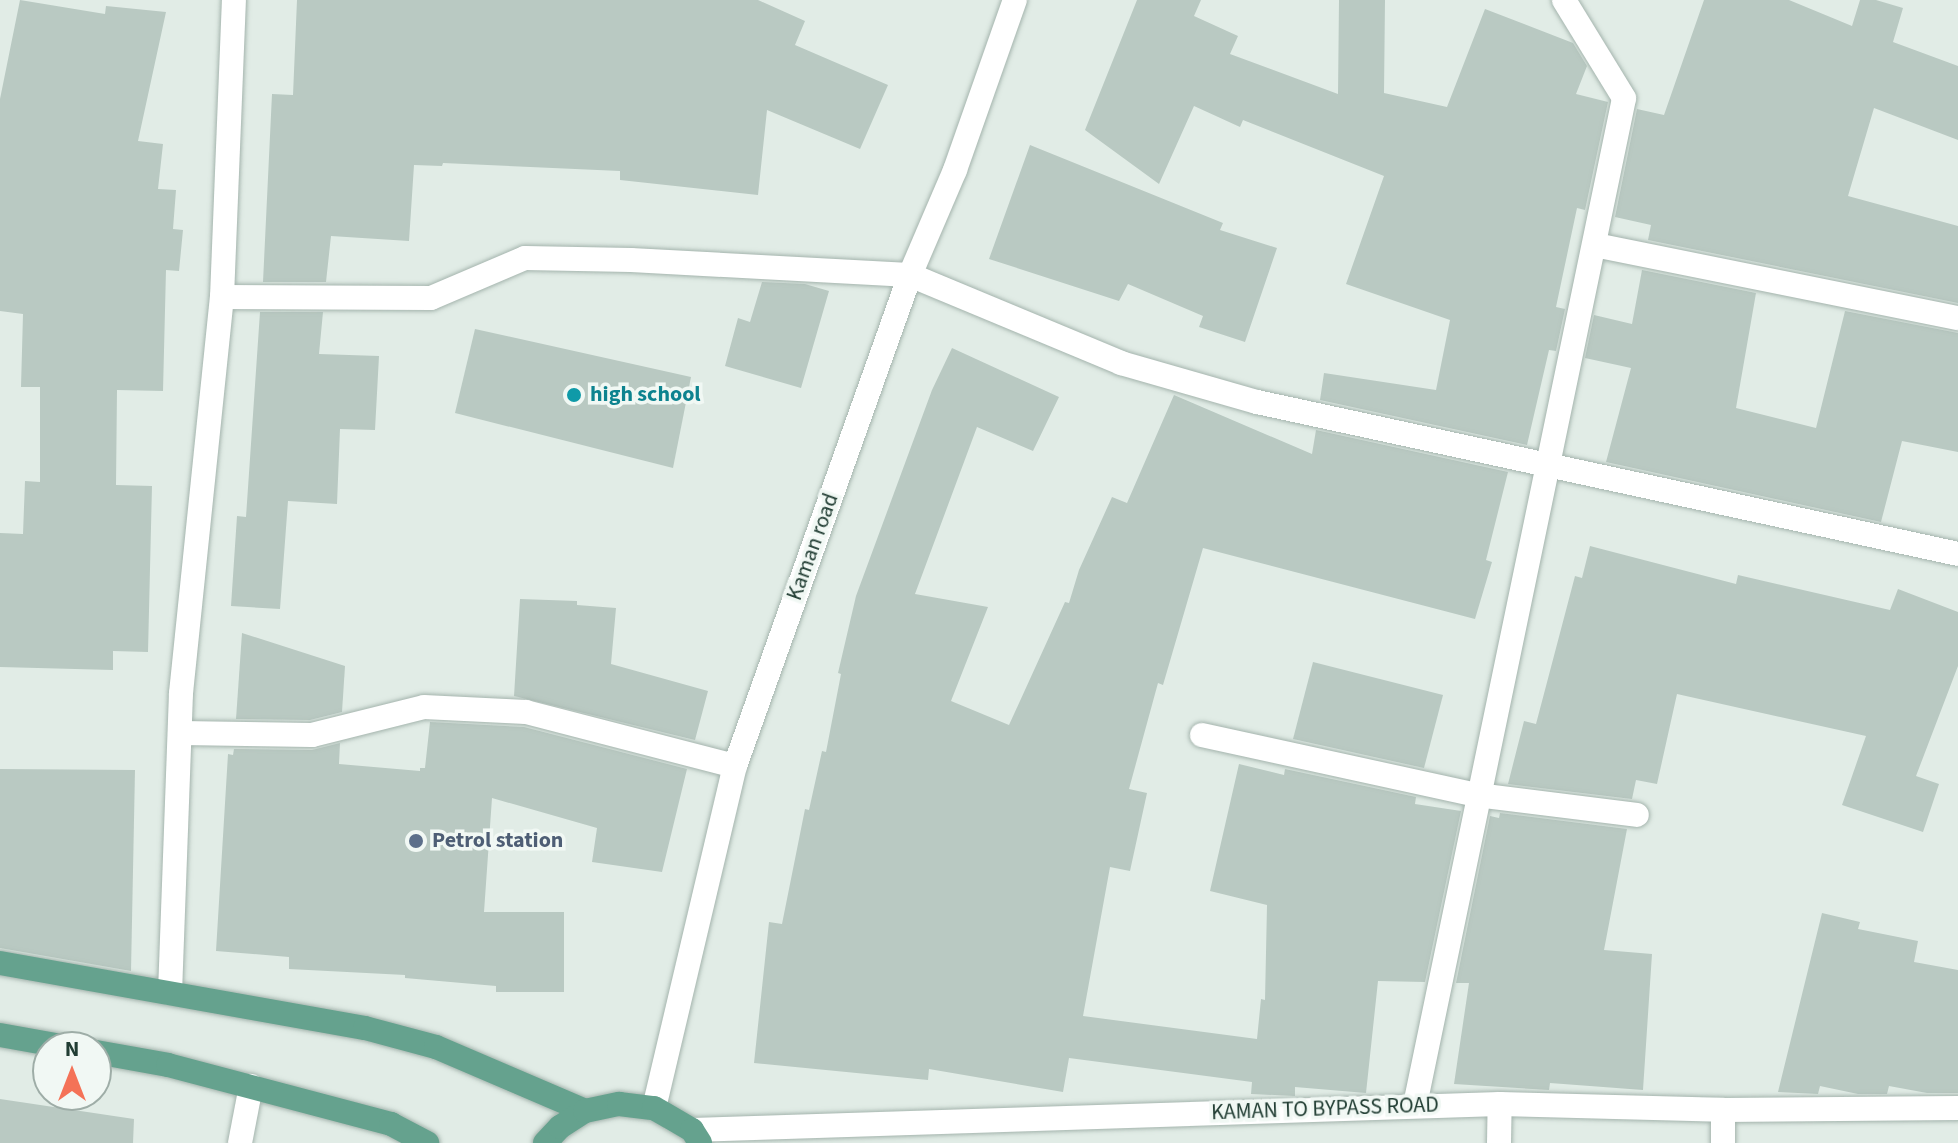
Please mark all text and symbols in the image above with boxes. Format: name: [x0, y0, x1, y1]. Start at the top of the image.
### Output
place label: high school: [590, 382, 701, 408]
marker: high school: [565, 386, 583, 404]
street label: Kaman road: [781, 490, 845, 604]
place label: Petrol station: [432, 828, 563, 854]
marker: Petrol station: [407, 832, 425, 850]
north arrow: [32, 1031, 112, 1111]
text: N: [65, 1033, 79, 1065]
street label: KAMAN TO BYPASS ROAD: [1211, 1092, 1439, 1126]

